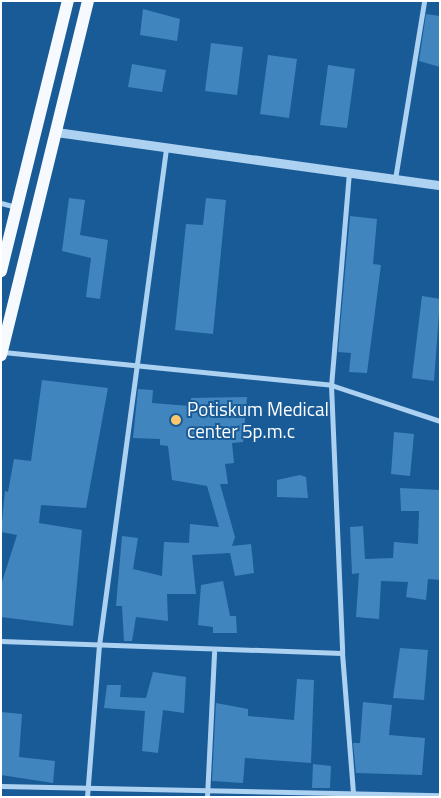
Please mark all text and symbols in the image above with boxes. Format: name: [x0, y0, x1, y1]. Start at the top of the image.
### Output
place label: Potiskum Medical center 5p.m.c: [187, 398, 329, 442]
marker: Potiskum Medical center 5p.m.c: [169, 413, 183, 427]

